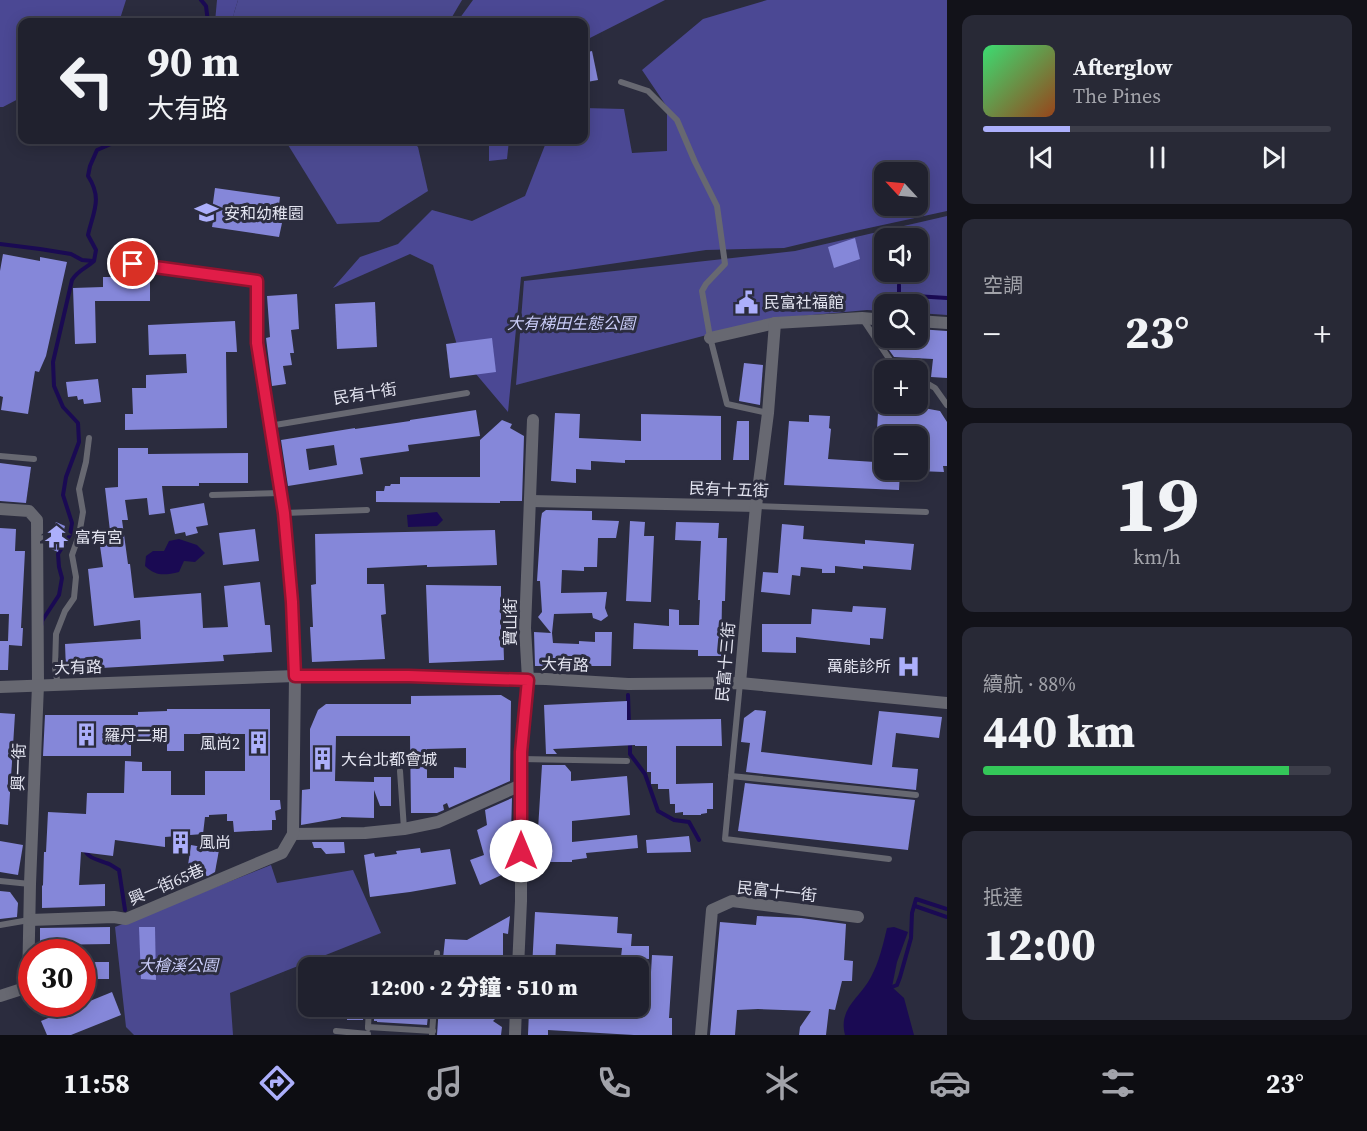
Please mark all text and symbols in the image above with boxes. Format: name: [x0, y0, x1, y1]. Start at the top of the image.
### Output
text: 90 m: [147, 32, 240, 90]
icon: left: [48, 42, 126, 120]
text: Afterglow: [1073, 52, 1173, 82]
text: The Pines: [1073, 82, 1161, 110]
text: 大有路: [147, 90, 228, 127]
icon: previous: [1025, 141, 1058, 174]
icon: pause: [1141, 141, 1174, 174]
icon: next: [1257, 141, 1290, 174]
north arrow: [874, 162, 928, 216]
map controls: [874, 162, 928, 480]
school or university icon: 安和幼稚園: [193, 200, 219, 226]
place label: 安和幼稚園: [224, 202, 304, 224]
button: sound: [874, 228, 928, 282]
pin: [107, 238, 158, 289]
icon: arrive: [116, 247, 149, 280]
text: 空調: [983, 271, 1023, 299]
public building icon: 民富社福館: [733, 289, 759, 315]
place label: 民富社福館: [764, 291, 844, 313]
button: search: [874, 294, 928, 348]
text: 23°: [1125, 301, 1189, 363]
text: −: [983, 311, 1001, 356]
text: +: [1313, 311, 1331, 356]
park label: 大有梯田生態公園: [507, 312, 637, 334]
button: +: [874, 360, 928, 414]
street label: 民有十街: [332, 377, 398, 409]
button: −: [874, 426, 928, 480]
text: 19: [1115, 450, 1199, 557]
street label: 民有十五街: [689, 477, 769, 501]
temple icon: 富有宮: [44, 524, 70, 550]
place label: 富有宮: [75, 526, 123, 548]
text: km/h: [1133, 543, 1181, 571]
street label: 寶山街: [499, 598, 521, 646]
street label: 民富十三街: [711, 621, 739, 703]
street label: 大有路: [541, 652, 589, 676]
hospital icon: 萬能診所: [896, 653, 922, 679]
street label: 大有路: [54, 655, 102, 679]
place label: 萬能診所: [827, 655, 891, 677]
text: 續航 · 88%: [983, 670, 1076, 698]
text: 440 km: [983, 700, 1135, 762]
building icon: 羅丹二期: [73, 722, 99, 748]
place label: 羅丹二期: [104, 724, 168, 746]
building icon: 風尚2: [245, 730, 271, 756]
place label: 風尚2: [200, 732, 240, 754]
street label: 興一街: [6, 743, 30, 791]
building icon: 大台北都會城: [310, 746, 336, 772]
place label: 大台北都會城: [341, 748, 437, 770]
position arrow: [489, 819, 553, 883]
building icon: 風尚: [168, 829, 194, 855]
place label: 風尚: [199, 831, 231, 853]
street label: 興一街65巷: [125, 858, 207, 910]
street label: 民富十一街: [736, 876, 818, 906]
text: 抵達: [983, 883, 1023, 911]
text: 12:00: [983, 913, 1096, 975]
speed limit sign: 30: [18, 939, 96, 1017]
park label: 大檜溪公園: [138, 954, 220, 976]
text: 12:00 · 2 分鐘 · 510 m: [369, 972, 578, 1002]
icon: directions: [256, 1062, 298, 1104]
icon: music: [424, 1062, 466, 1104]
icon: phone: [593, 1062, 635, 1104]
icon: climate: [761, 1062, 803, 1104]
icon: car: [929, 1062, 971, 1104]
icon: filters: [1097, 1062, 1139, 1104]
text: 11:58: [63, 1065, 130, 1102]
text: 23°: [1266, 1065, 1304, 1102]

